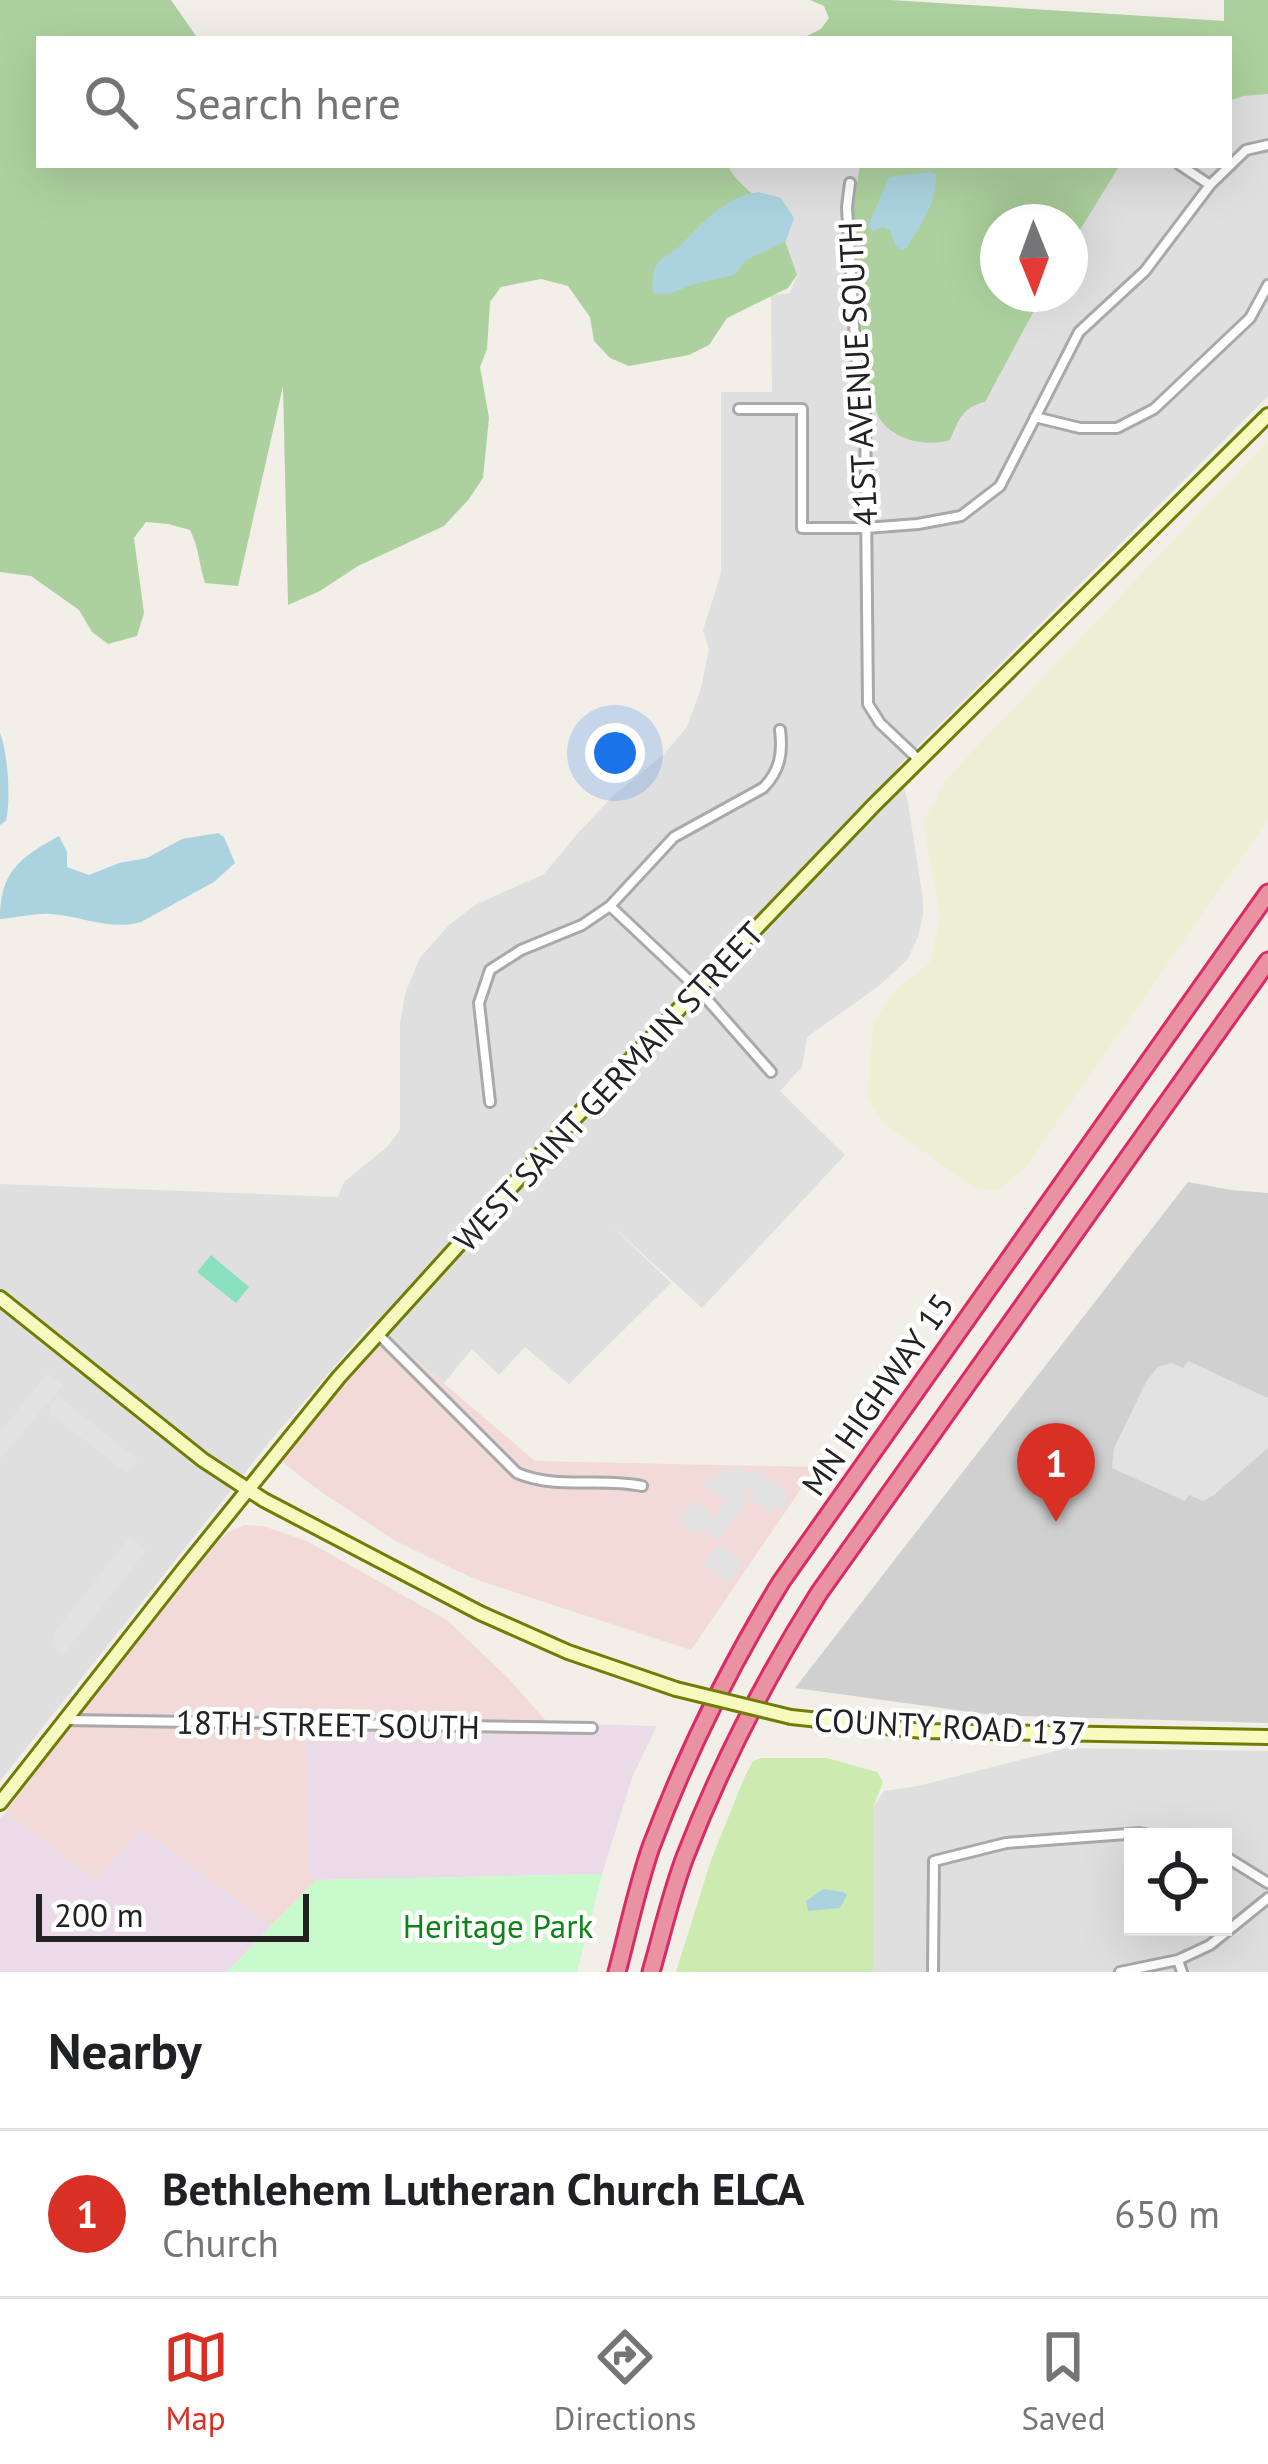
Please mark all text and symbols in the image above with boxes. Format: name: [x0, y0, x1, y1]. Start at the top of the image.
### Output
search box: [36, 36, 1232, 168]
icon: search: [78, 69, 144, 135]
text: Search here: [174, 73, 401, 131]
north arrow: [980, 204, 1088, 312]
street label: 41ST AVENUE SOUTH: [828, 221, 886, 527]
your location: [585, 723, 645, 783]
street label: WEST SAINT GERMAIN STREET: [444, 912, 772, 1260]
street label: MN HIGHWAY 15: [791, 1285, 963, 1503]
pin: 1: [1017, 1423, 1095, 1522]
street label: COUNTY ROAD 137: [813, 1697, 1087, 1755]
street label: 18TH STREET SOUTH: [176, 1700, 480, 1748]
map controls: [1124, 1828, 1232, 1936]
button: locate: [1124, 1828, 1232, 1936]
scale bar: [36, 1888, 309, 1941]
text: 200 m: [54, 1893, 144, 1936]
park label: Heritage Park: [403, 1904, 593, 1947]
text: Nearby: [48, 2017, 202, 2083]
text: Bethlehem Lutheran Church ELCA: [162, 2159, 805, 2217]
text: 1: [76, 2188, 98, 2239]
text: 650 m: [1114, 2188, 1220, 2239]
text: Church: [162, 2217, 279, 2268]
tab: Map: [163, 2324, 229, 2439]
tab: Directions: [554, 2324, 696, 2439]
tab: Saved: [1021, 2324, 1105, 2439]

